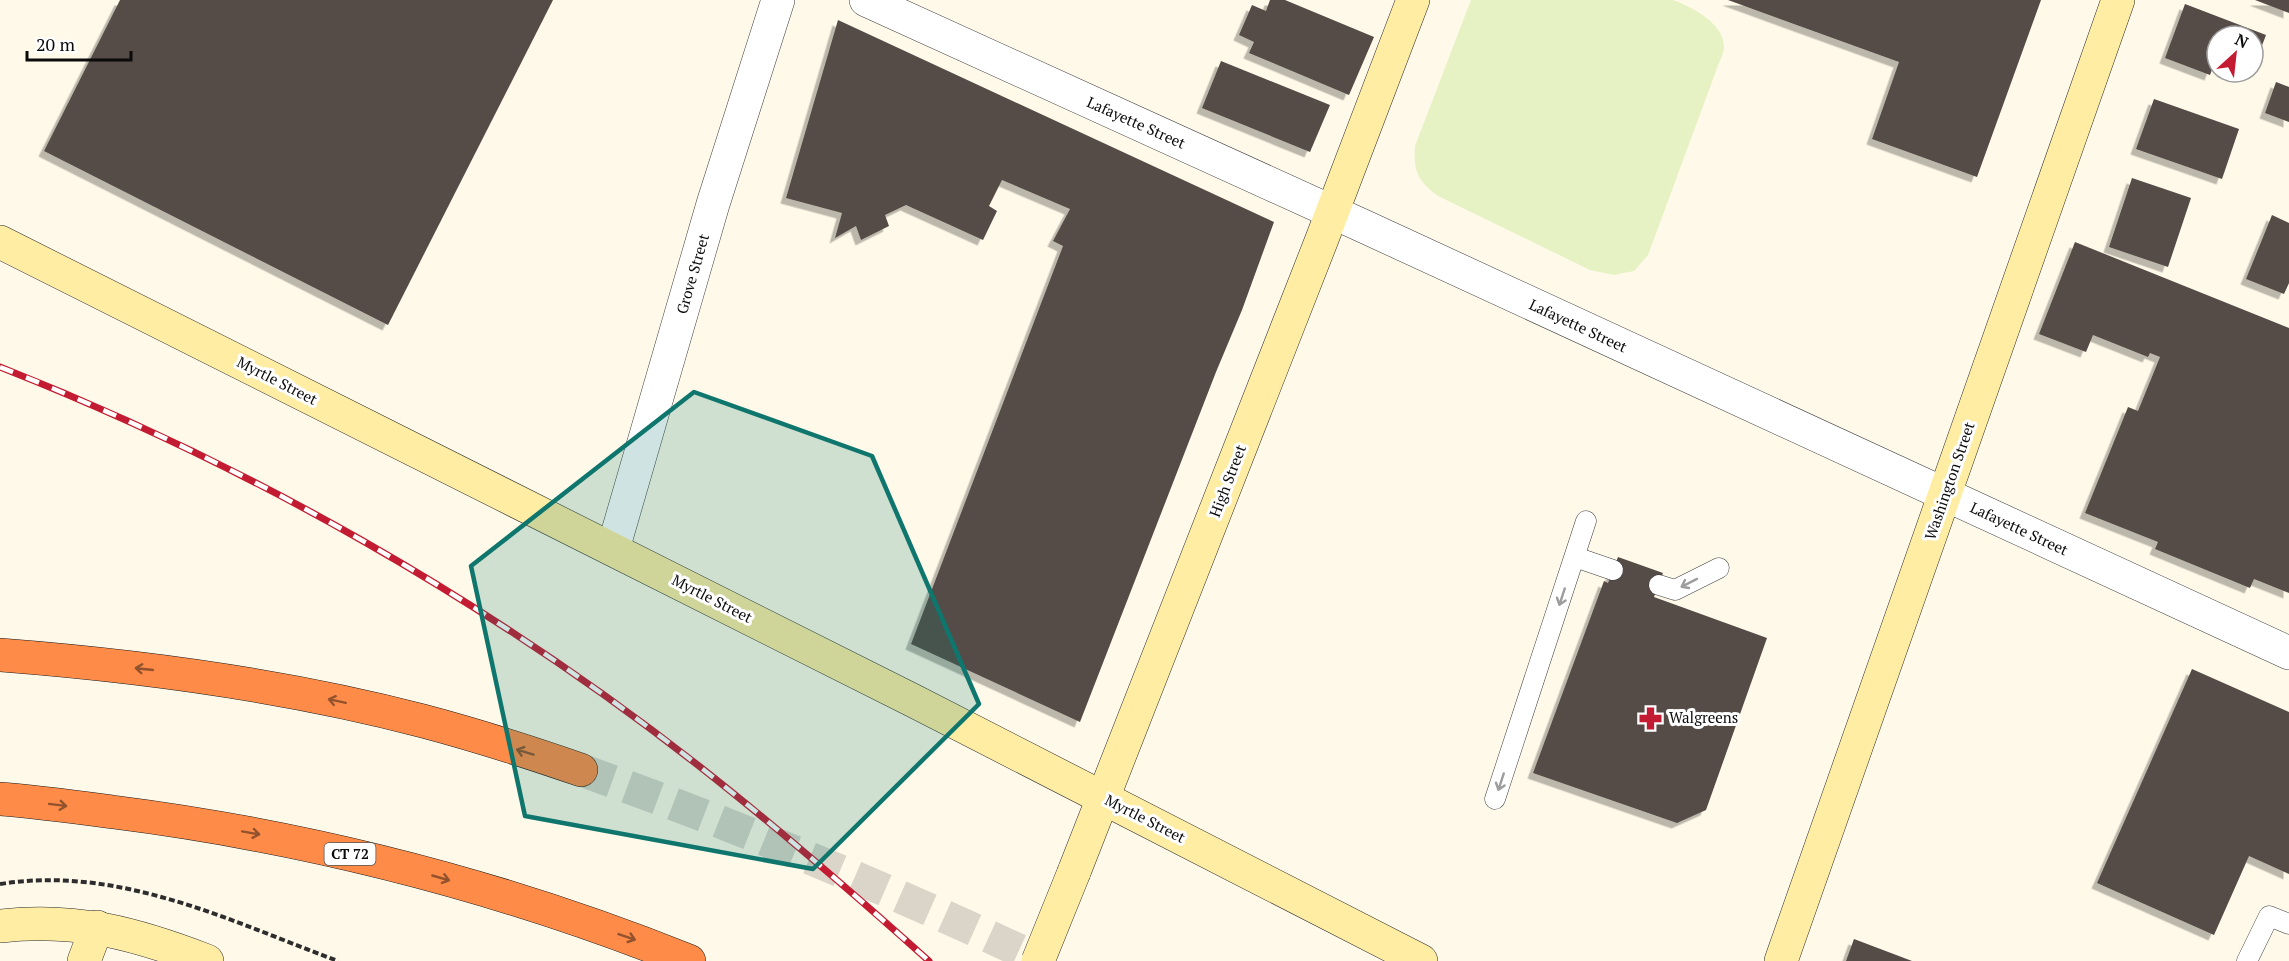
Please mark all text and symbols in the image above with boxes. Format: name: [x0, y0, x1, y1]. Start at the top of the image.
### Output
scale bar: [27, 24, 130, 62]
north arrow: [2205, 24, 2265, 84]
text: N: [2231, 28, 2252, 53]
text: 20 m: [36, 32, 76, 56]
street label: Lafayette Street: [1084, 91, 1189, 153]
street label: Grove Street: [671, 231, 713, 316]
street label: Lafayette Street: [1526, 294, 1631, 357]
street label: Myrtle Street: [234, 351, 321, 409]
street label: Washington Street: [1919, 419, 1979, 542]
street label: High Street: [1204, 441, 1250, 520]
street label: Lafayette Street: [1967, 497, 2072, 560]
street label: Myrtle Street: [669, 569, 756, 627]
one-way arrow: [1681, 577, 1698, 589]
one-way arrow: [1556, 587, 1567, 606]
one-way arrow: [135, 663, 155, 674]
one-way arrow: [327, 695, 347, 706]
pharmacy icon: Walgreens: [1638, 705, 1664, 731]
place label: Walgreens: [1669, 707, 1738, 727]
one-way arrow: [516, 746, 535, 757]
one-way arrow: [1495, 772, 1506, 791]
street label: Myrtle Street: [1102, 789, 1189, 847]
one-way arrow: [48, 800, 68, 811]
one-way arrow: [241, 828, 260, 839]
road number: CT 72: [324, 843, 376, 865]
one-way arrow: [431, 873, 450, 884]
one-way arrow: [617, 932, 636, 943]

